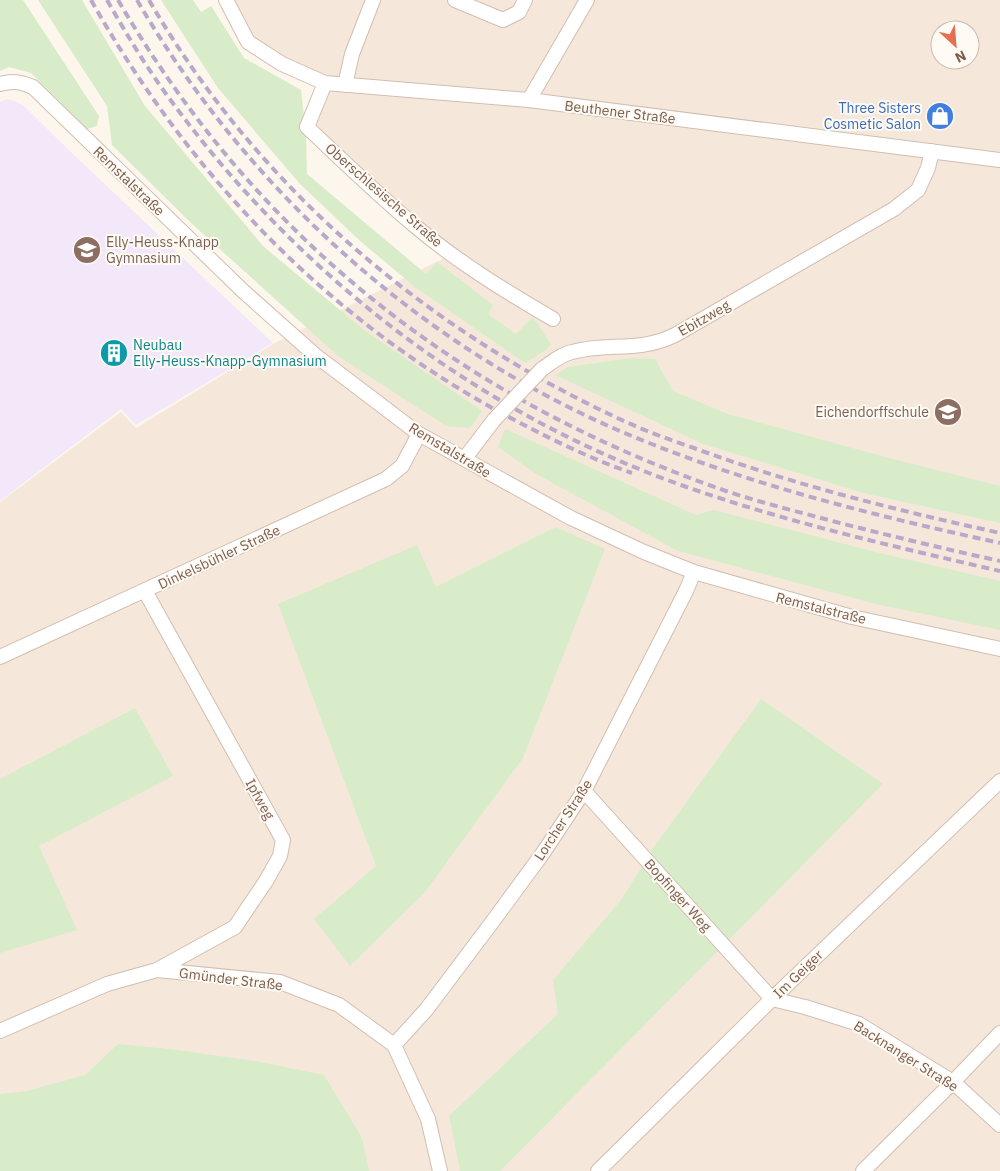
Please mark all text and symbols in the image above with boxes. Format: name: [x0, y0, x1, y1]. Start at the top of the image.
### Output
north arrow: [930, 20, 980, 70]
text: N: [952, 46, 969, 67]
street label: Beuthener Straße: [563, 96, 677, 128]
place label: Three Sisters Cosmetic Salon: [824, 99, 921, 133]
shop icon: Three Sisters Cosmetic Salon: [925, 101, 955, 131]
street label: Oberschlesische Straße: [322, 139, 447, 251]
street label: Remstalstraße: [90, 142, 169, 220]
place label: Elly-Heuss-Knapp Gymnasium: [106, 233, 219, 267]
school or university icon: Elly-Heuss-Knapp Gymnasium: [72, 235, 102, 265]
street label: Ebitzweg: [675, 296, 734, 340]
place label: Neubau Elly-Heuss-Knapp-Gymnasium: [133, 336, 327, 370]
building icon: Neubau Elly-Heuss-Knapp-Gymnasium: [99, 338, 129, 368]
school or university icon: Eichendorffschule: [933, 397, 963, 427]
place label: Eichendorffschule: [815, 403, 929, 421]
street label: Remstalstraße: [406, 418, 495, 482]
street label: Dinkelsbühler Straße: [155, 521, 283, 593]
street label: Remstalstraße: [774, 588, 868, 628]
street label: Ipfweg: [241, 775, 279, 823]
street label: Lorcher Straße: [530, 776, 596, 864]
street label: Bopfinger Weg: [641, 855, 716, 936]
street label: Im Geiger: [769, 946, 827, 1002]
street label: Gmünder Straße: [178, 964, 284, 994]
street label: Backnanger Straße: [850, 1017, 962, 1096]

